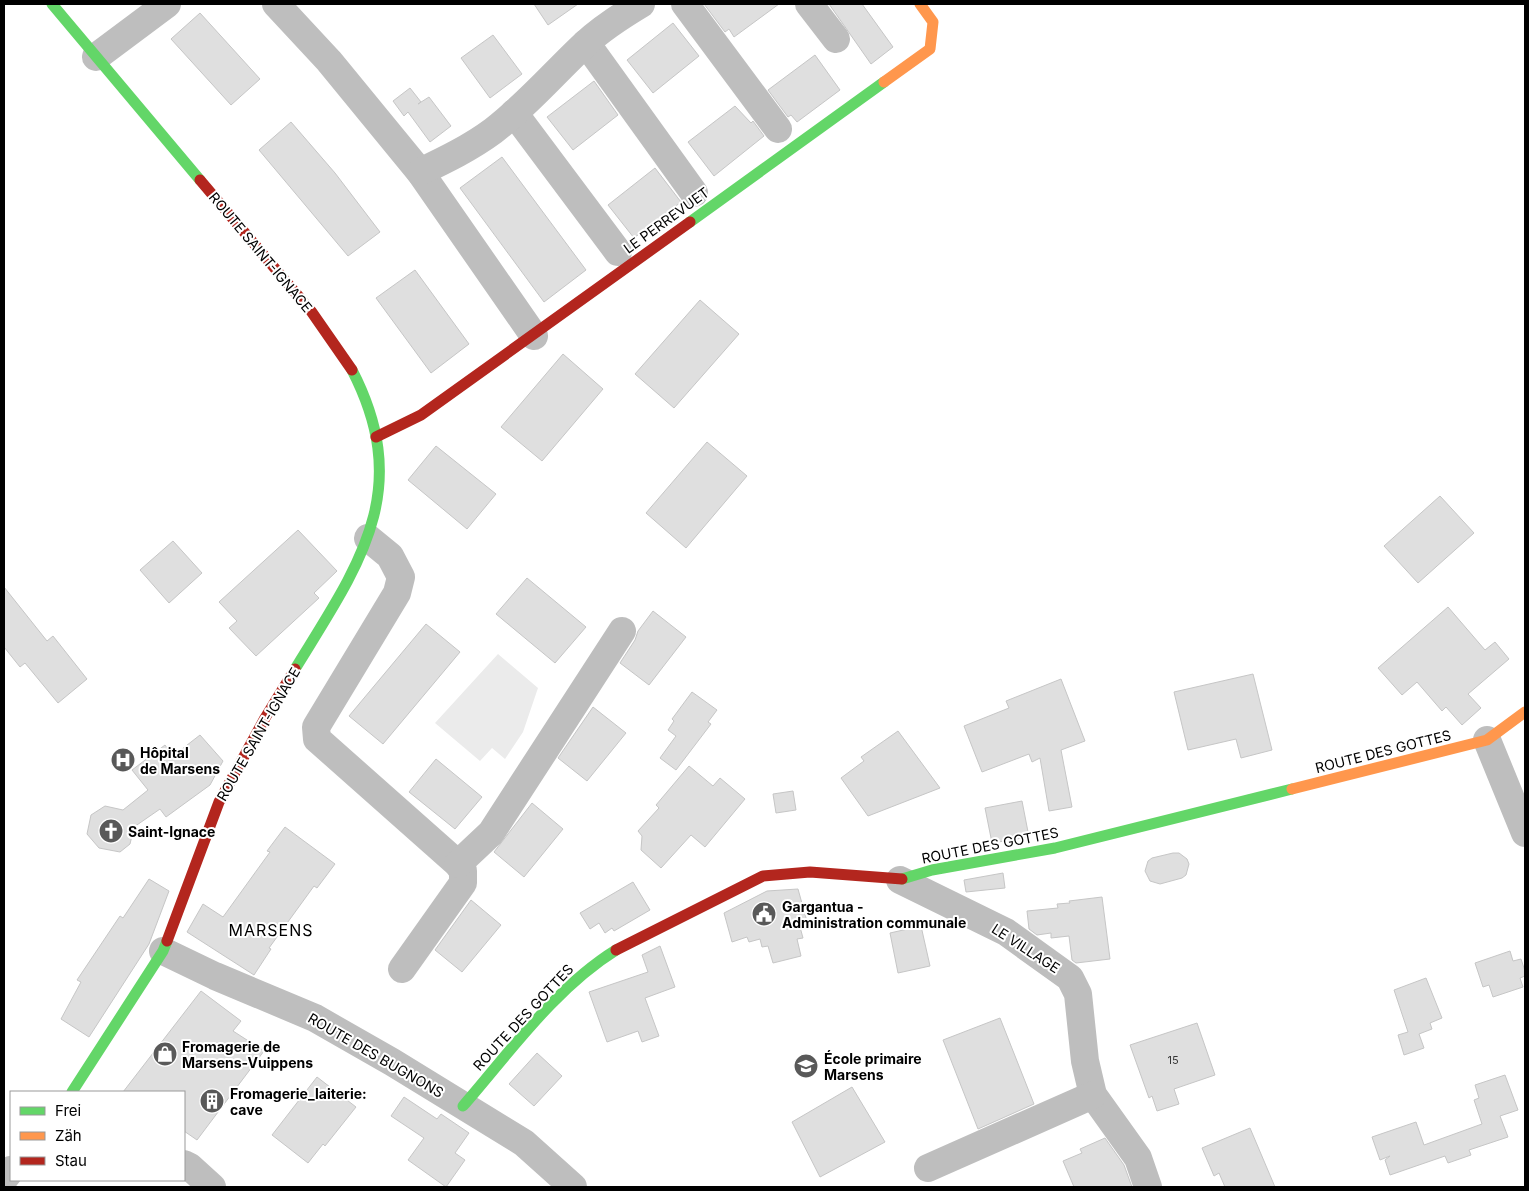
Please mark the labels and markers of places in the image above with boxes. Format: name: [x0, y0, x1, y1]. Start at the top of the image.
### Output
place label: Hôpital de Marsens: [140, 744, 220, 777]
hospital icon: Hôpital de Marsens: [110, 747, 136, 773]
church icon: Saint-Ignace: [98, 818, 124, 844]
place label: Saint-Ignace: [128, 823, 215, 840]
place label: Gargantua - Administration communale: [782, 898, 966, 931]
public building icon: Gargantua - Administration communale: [751, 901, 777, 927]
place label: Fromagerie de Marsens-Vuippens: [182, 1038, 313, 1071]
shop icon: Fromagerie de Marsens-Vuippens: [152, 1041, 178, 1067]
place label: École primaire Marsens: [824, 1049, 922, 1083]
school or university icon: École primaire Marsens: [793, 1053, 819, 1079]
place label: Fromagerie_laiterie: cave: [230, 1085, 367, 1118]
building icon: Fromagerie_laiterie: cave: [199, 1088, 225, 1114]

